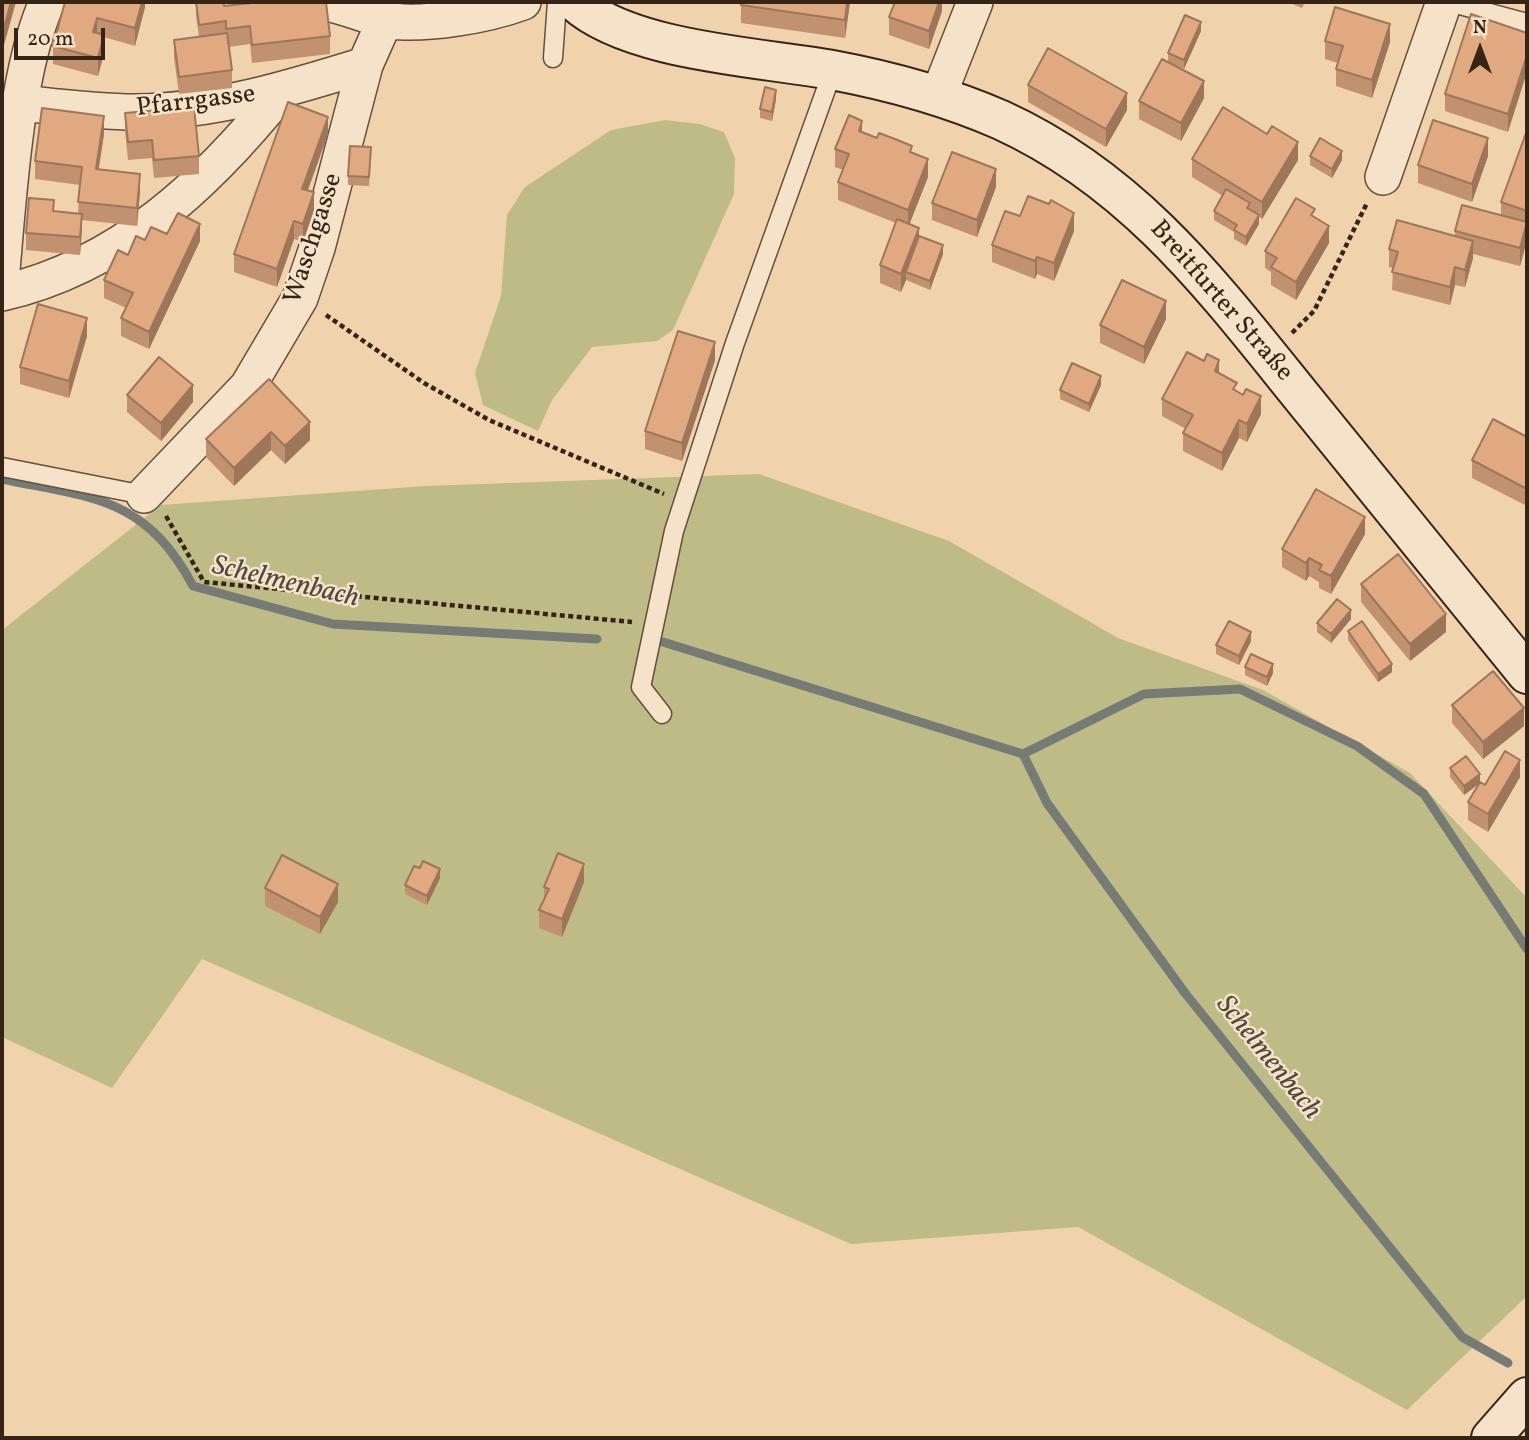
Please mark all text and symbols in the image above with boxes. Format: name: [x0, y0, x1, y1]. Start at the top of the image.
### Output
scale bar: [18, 14, 108, 58]
north arrow: [1445, 14, 1515, 84]
text: N: [1473, 15, 1487, 41]
text: 20 m: [27, 25, 73, 54]
street label: Pfarrgasse: [135, 80, 257, 126]
street label: Waschgasse: [279, 170, 351, 308]
street label: Breitfurter Straße: [1142, 215, 1298, 389]
water label: Schelmenbach: [208, 551, 362, 617]
water label: Schelmenbach: [1207, 990, 1327, 1128]

